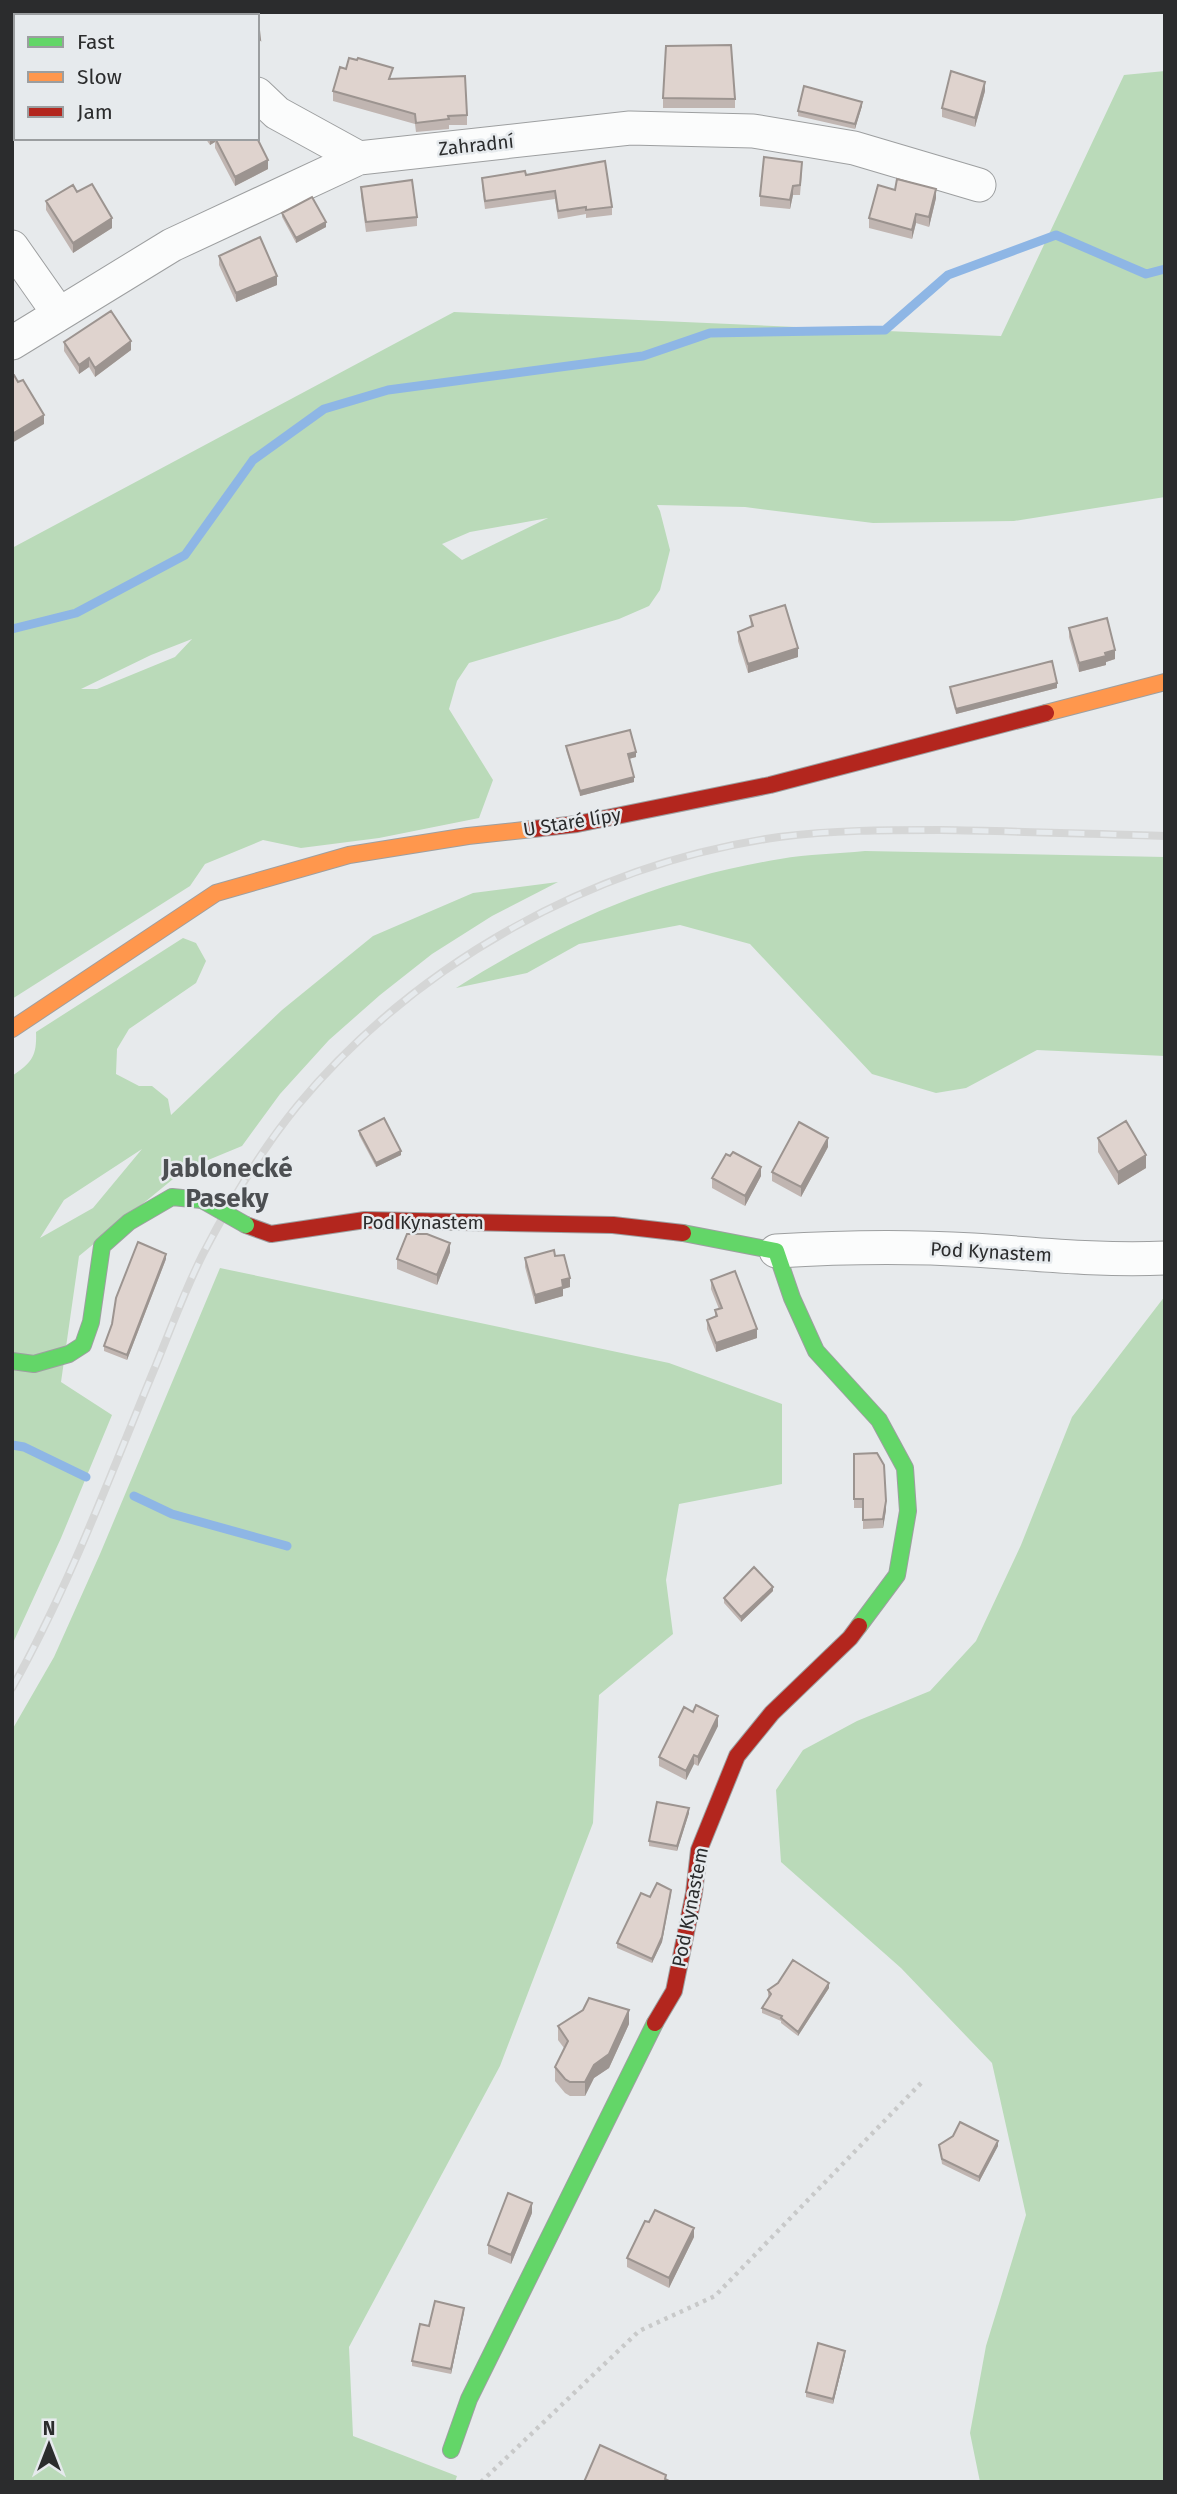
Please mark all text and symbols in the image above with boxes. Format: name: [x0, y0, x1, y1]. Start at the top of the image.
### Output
legend: [14, 14, 259, 140]
text: Fast: [77, 29, 115, 55]
text: Slow: [77, 64, 122, 90]
text: Jam: [77, 99, 113, 125]
street label: Zahradní: [437, 130, 515, 160]
street label: U Staré lípy: [521, 803, 623, 841]
district label: Jablonecké Paseky: [161, 1153, 292, 1214]
street label: Pod Kynastem: [362, 1211, 484, 1234]
street label: Pod Kynastem: [930, 1237, 1052, 1267]
street label: Pod Kynastem: [667, 1845, 713, 1969]
north arrow: [14, 2410, 84, 2480]
text: N: [43, 2417, 55, 2440]

